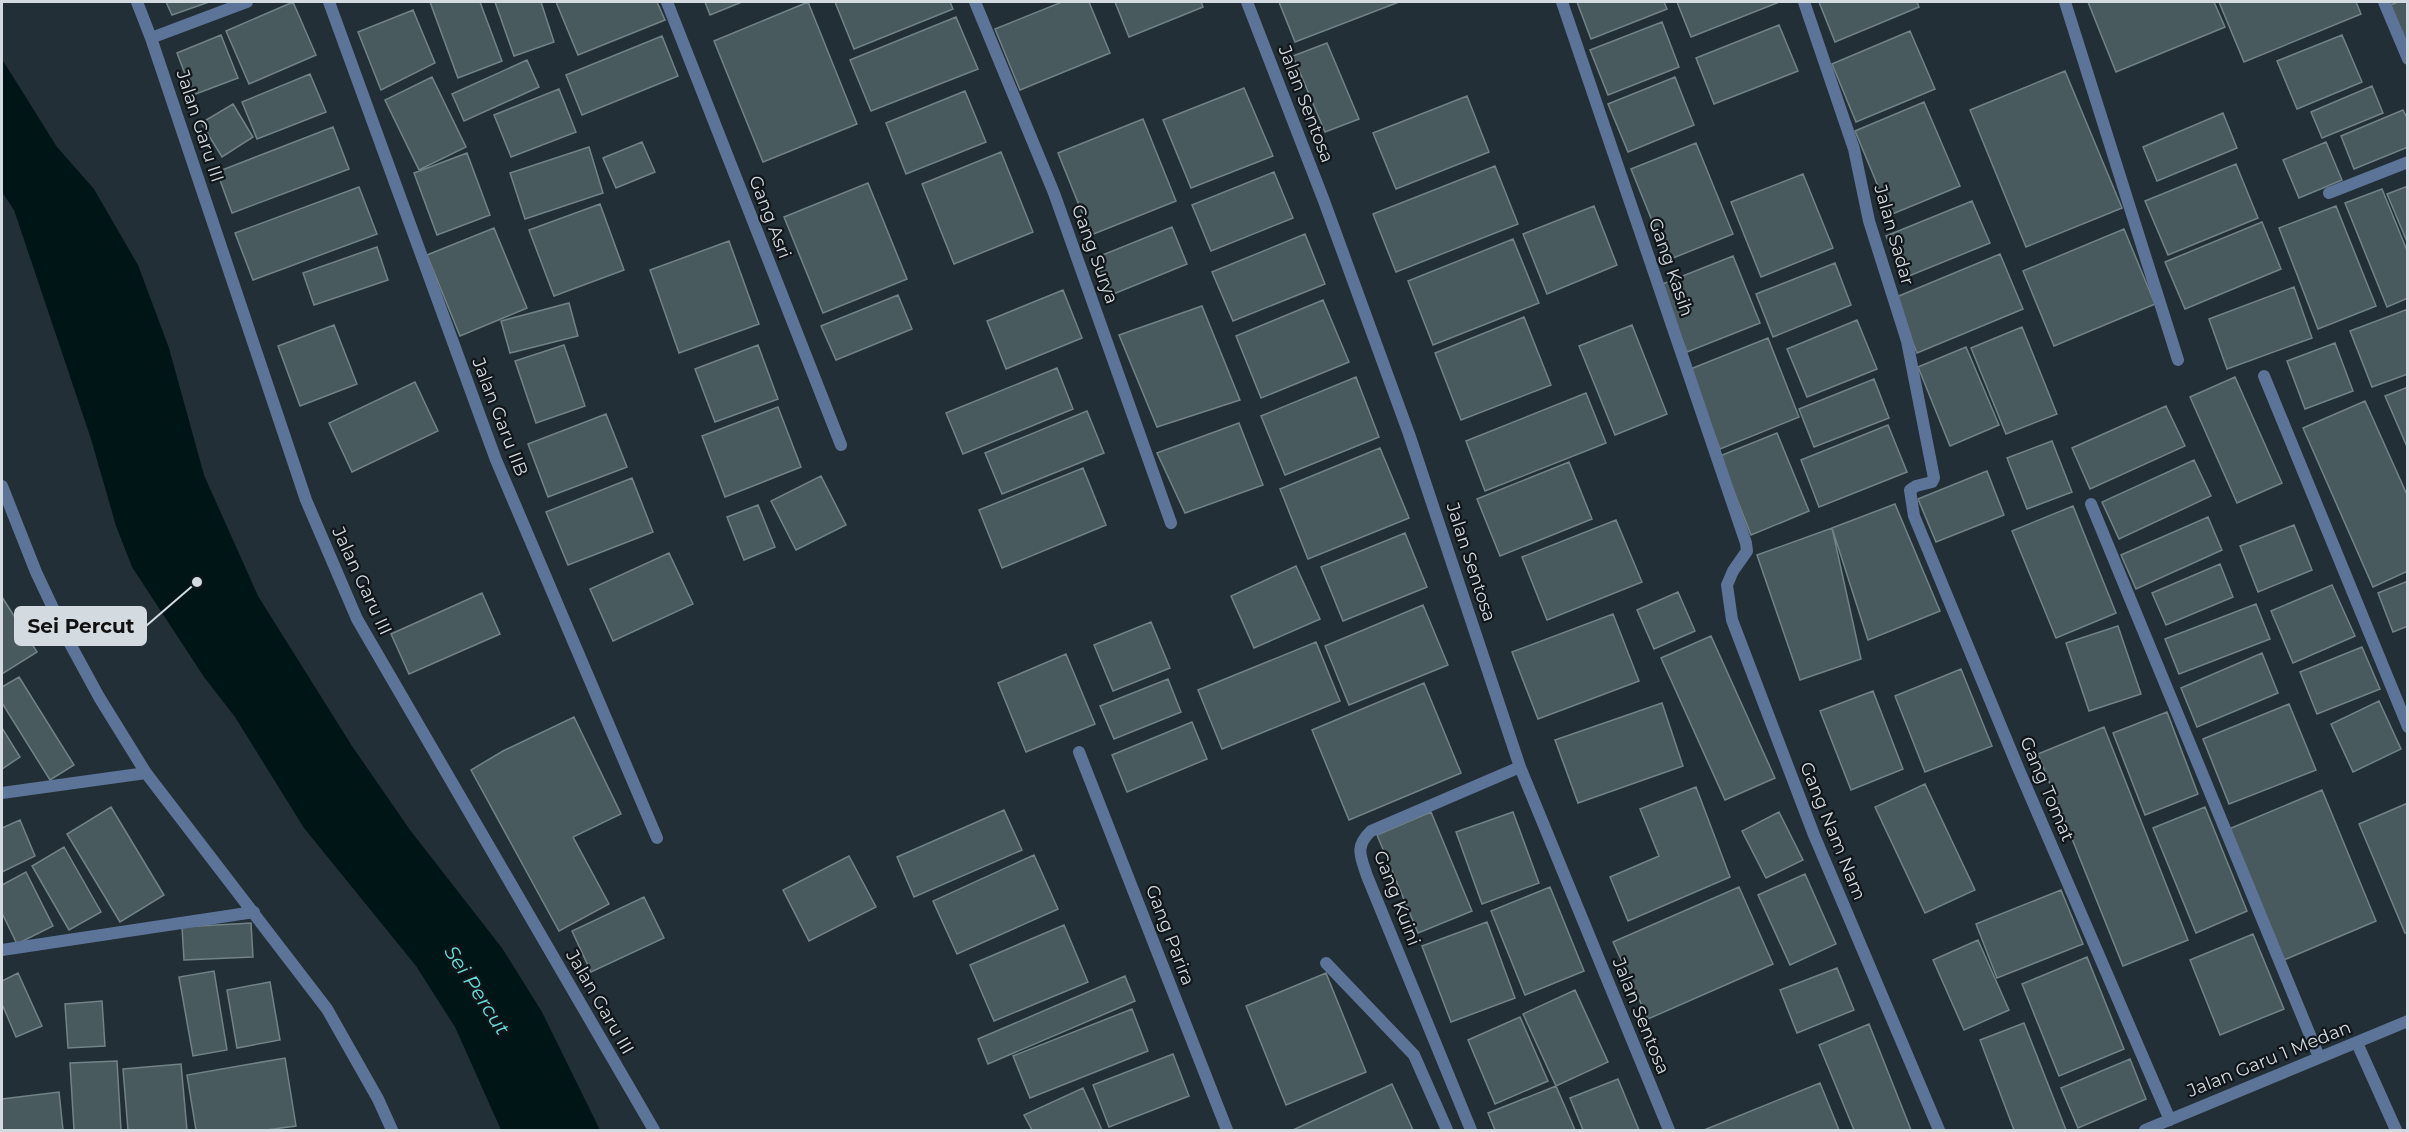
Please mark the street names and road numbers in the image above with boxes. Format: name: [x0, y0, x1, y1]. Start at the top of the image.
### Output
street label: Jalan Sentosa: [1273, 41, 1338, 166]
street label: Jalan Garu III: [171, 66, 229, 185]
street label: Gang Asri: [744, 172, 796, 262]
street label: Jalan Sadar: [1869, 181, 1919, 288]
street label: Gang Surya: [1067, 201, 1123, 307]
street label: Gang Kasih: [1644, 215, 1698, 319]
street label: Jalan Garu IIB: [467, 354, 533, 479]
street label: Jalan Sentosa: [1441, 499, 1501, 624]
street label: Jalan Garu III: [327, 522, 397, 639]
street label: Gang Tomat: [2015, 733, 2079, 845]
street label: Gang Nam Nam: [1795, 759, 1871, 903]
street label: Gang Kuini: [1369, 847, 1425, 949]
street label: Gang Parira: [1141, 882, 1199, 988]
street label: Jalan Garu III: [561, 945, 639, 1058]
street label: Jalan Sentosa: [1607, 954, 1674, 1077]
street label: Jalan Garu 1 Medan: [2183, 1016, 2354, 1102]

